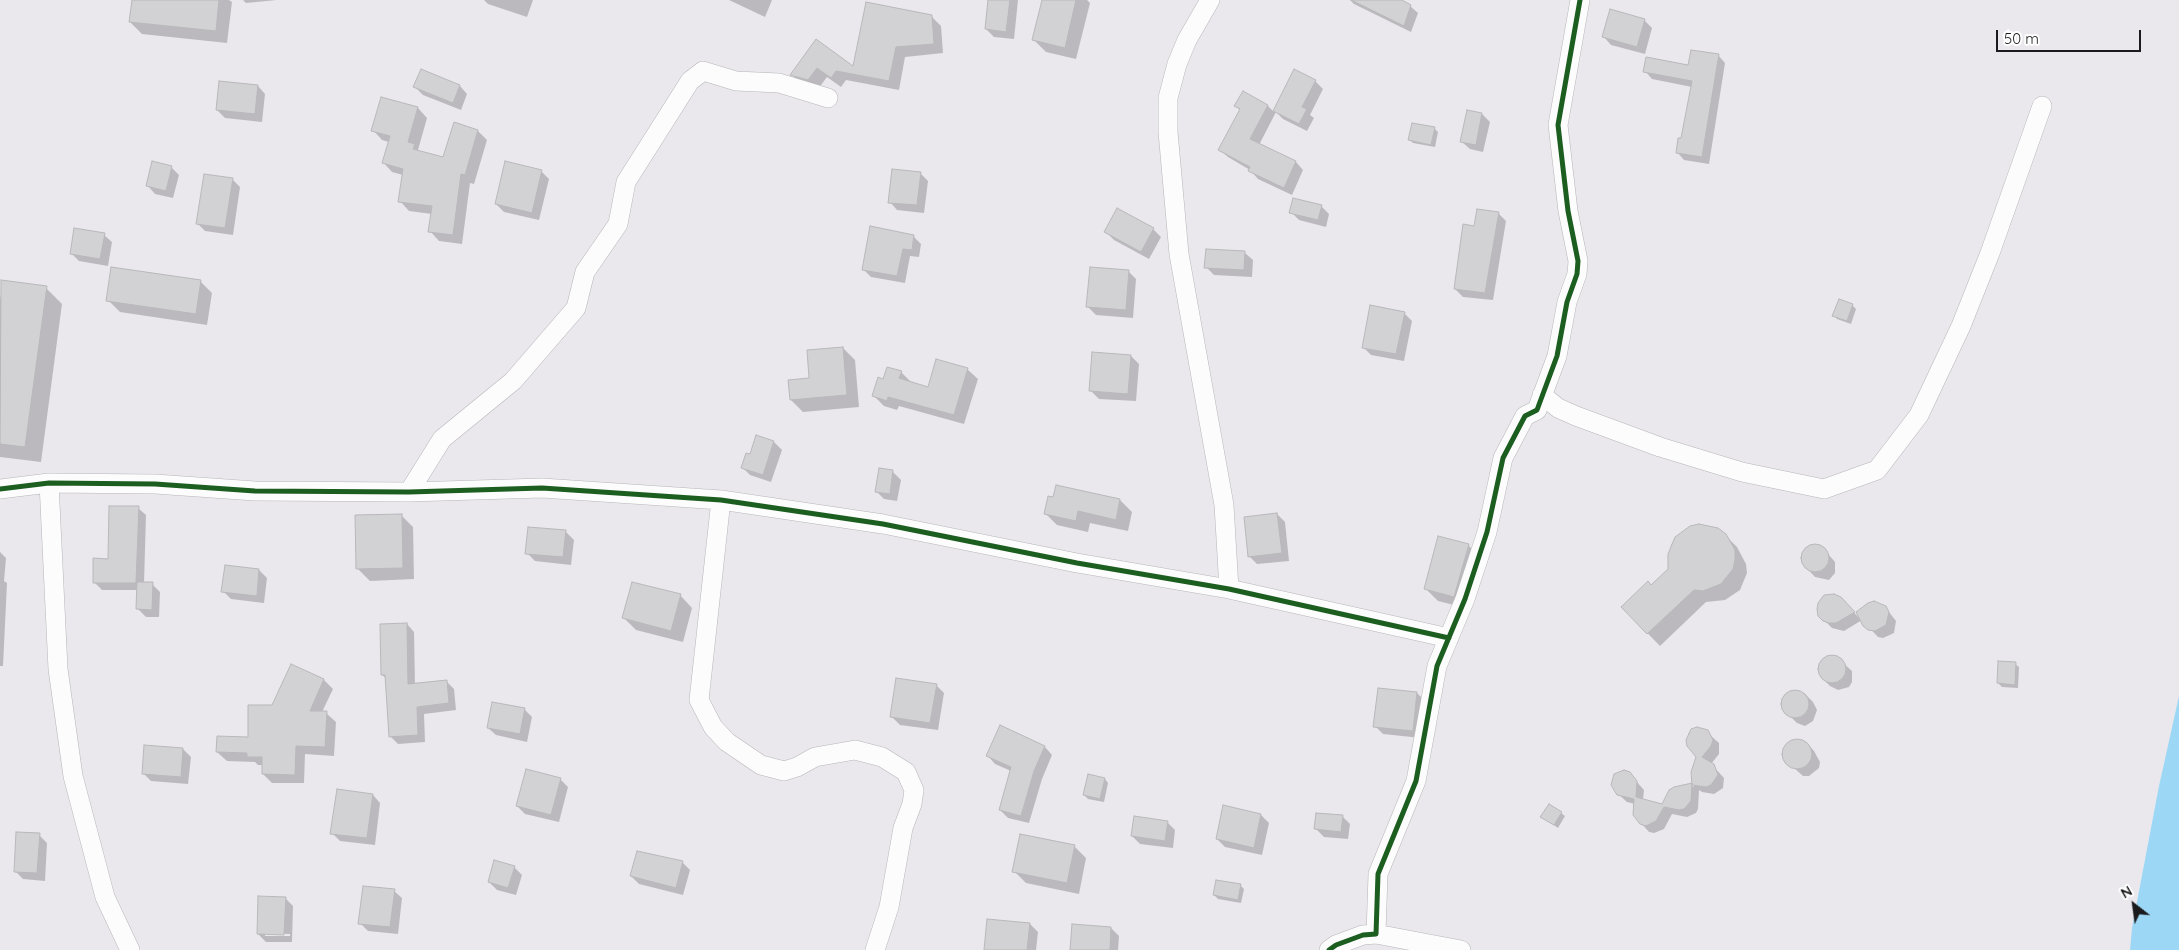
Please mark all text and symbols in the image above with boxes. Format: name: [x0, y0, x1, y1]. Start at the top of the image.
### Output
scale bar: [1999, 20, 2144, 52]
text: 50 m: [2004, 29, 2039, 48]
north arrow: [2109, 880, 2159, 930]
text: N: [2118, 882, 2135, 902]

